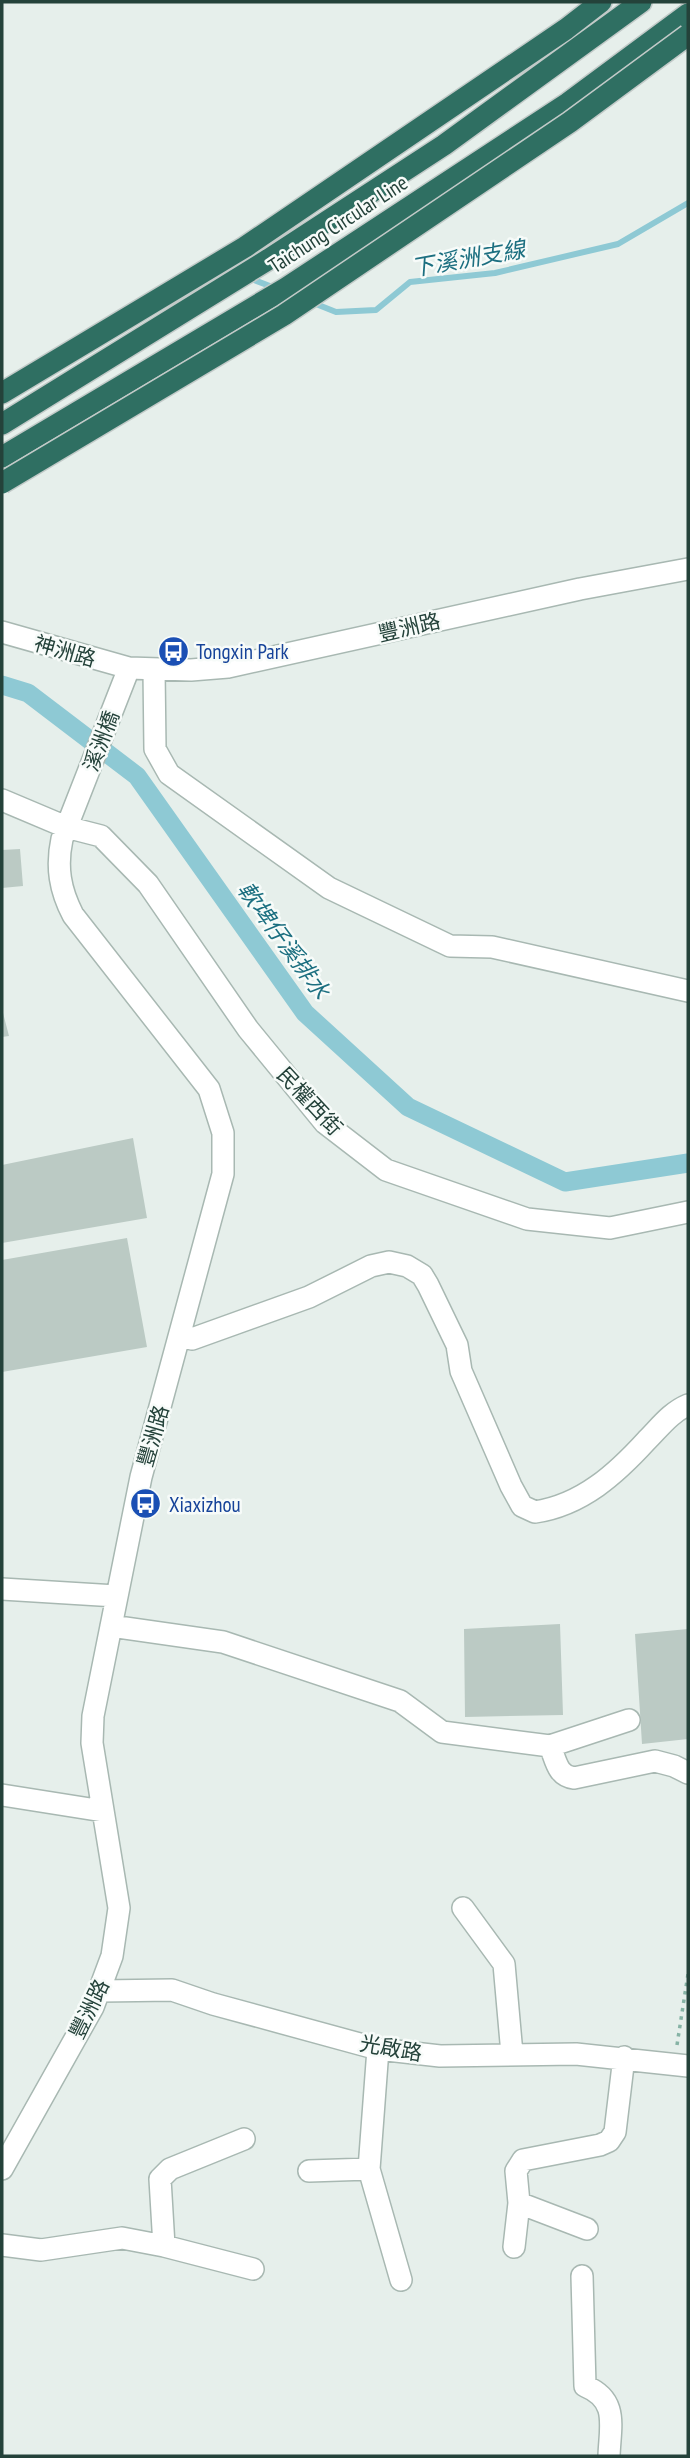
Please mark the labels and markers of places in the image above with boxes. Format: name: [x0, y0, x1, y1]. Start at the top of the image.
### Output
bus stop icon: Tongxin Park: [156, 634, 190, 668]
place label: Tongxin Park: [196, 638, 289, 665]
bus stop icon: Xiaxizhou: [129, 1487, 163, 1521]
place label: Xiaxizhou: [169, 1491, 241, 1518]

